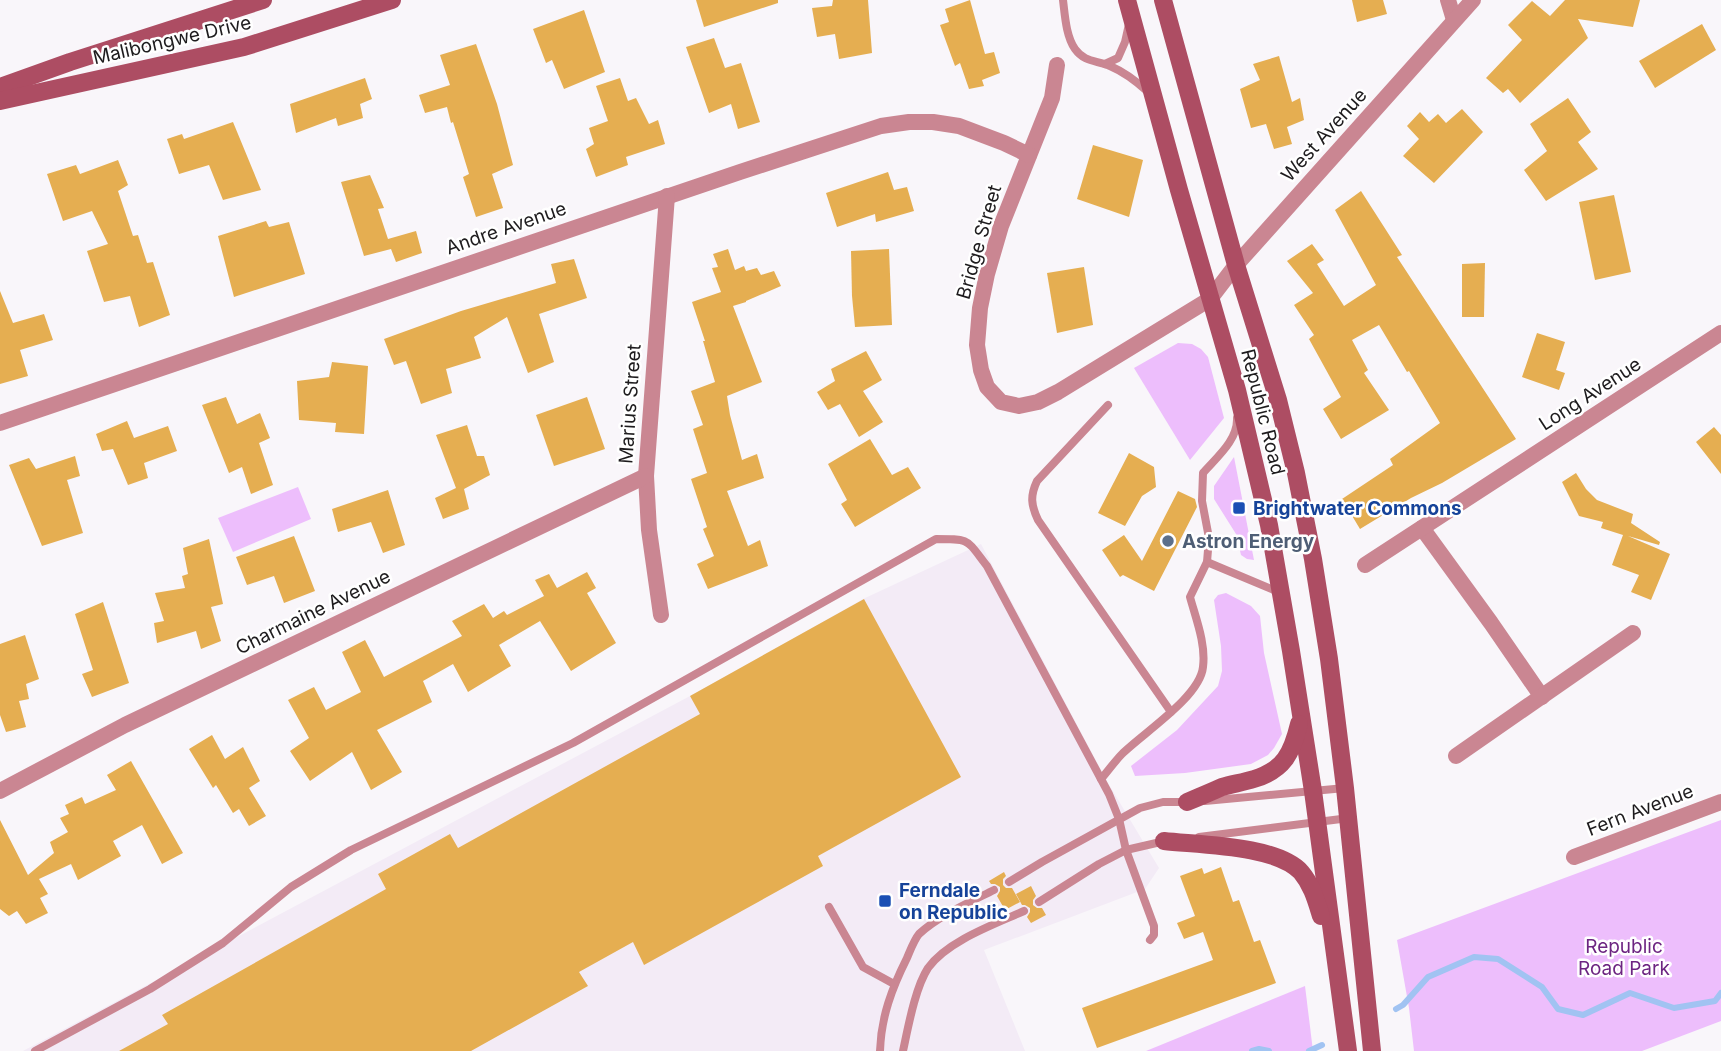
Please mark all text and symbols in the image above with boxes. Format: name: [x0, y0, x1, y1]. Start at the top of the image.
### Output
street label: Malibongwe Drive: [91, 11, 253, 69]
street label: West Avenue: [1276, 84, 1372, 186]
street label: Bridge Street: [952, 182, 1006, 302]
street label: Andre Avenue: [443, 197, 569, 259]
street label: Marius Street: [614, 343, 646, 465]
street label: Republic Road: [1236, 347, 1290, 477]
street label: Long Avenue: [1535, 352, 1645, 436]
place label: Brightwater Commons: [1253, 497, 1462, 520]
marker: Brightwater Commons: [1231, 500, 1247, 516]
place label: Astron Energy: [1182, 530, 1315, 553]
marker: Astron Energy: [1160, 533, 1176, 549]
street label: Charmaine Avenue: [232, 565, 394, 659]
street label: Fern Avenue: [1583, 779, 1697, 841]
place label: Ferndale on Republic: [899, 879, 1008, 924]
marker: Ferndale on Republic: [877, 893, 893, 909]
park label: Republic Road Park: [1578, 935, 1670, 980]

